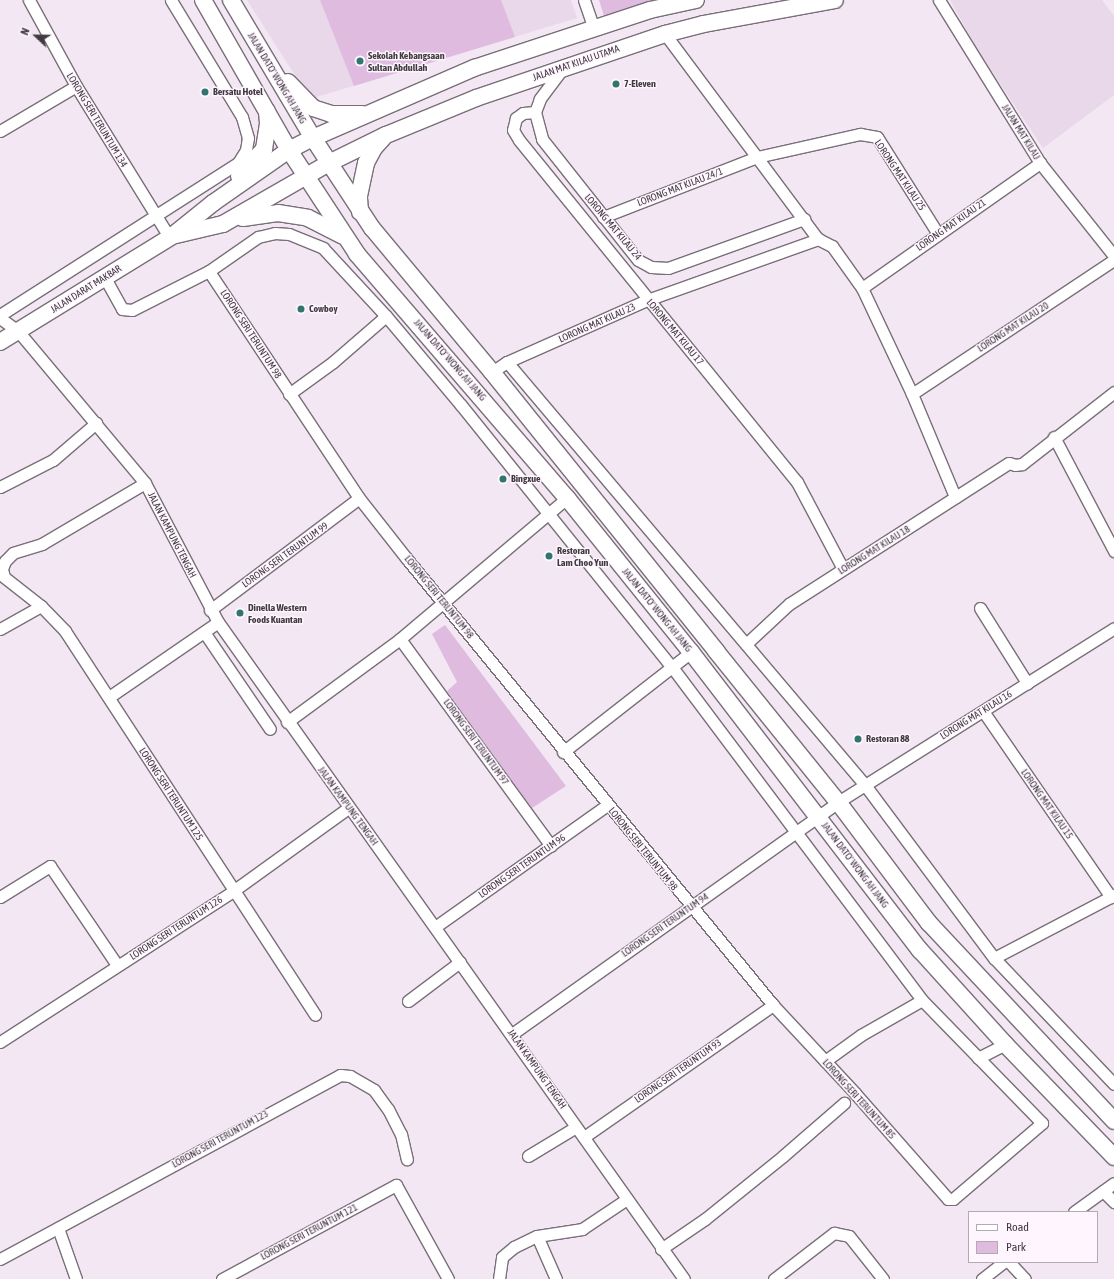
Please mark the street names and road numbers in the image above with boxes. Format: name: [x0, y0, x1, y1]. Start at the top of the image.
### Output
street label: JALAN DATO' WONG AH JANG: [245, 30, 309, 126]
street label: JALAN MAT KILAU UTAMA: [531, 43, 621, 83]
street label: LORONG SERI TERUNTUM 134: [64, 71, 130, 169]
street label: JALAN MAT KILAU: [999, 102, 1043, 162]
street label: LORONG MAT KILAU 25: [872, 137, 928, 213]
street label: LORONG MAT KILAU 24/1: [635, 165, 725, 209]
street label: LORONG MAT KILAU 24: [582, 191, 644, 263]
street label: LORONG MAT KILAU 21: [914, 196, 988, 254]
street label: JALAN DARAT MAKBAR: [48, 262, 124, 316]
street label: LORONG SERI TERUNTUM 98: [218, 287, 284, 381]
street label: LORONG MAT KILAU 17: [644, 296, 706, 368]
street label: LORONG MAT KILAU 20: [975, 299, 1051, 355]
street label: LORONG MAT KILAU 23: [557, 301, 637, 345]
street label: JALAN DATO' WONG AH JANG: [411, 317, 489, 403]
street label: JALAN KAMPUNG TENGAH: [145, 490, 199, 580]
street label: LORONG SERI TERUNTUM 99: [240, 520, 330, 590]
street label: LORONG MAT KILAU 18: [836, 523, 912, 577]
street label: LORONG SERI TERUNTUM 98: [402, 553, 476, 641]
street label: JALAN DATO' WONG AH JANG: [620, 566, 694, 654]
street label: LORONG MAT KILAU 16: [938, 688, 1014, 742]
street label: LORONG SERI TERUNTUM 97: [441, 697, 511, 787]
street label: LORONG SERI TERUNTUM 125: [137, 745, 205, 843]
street label: JALAN KAMPUNG TENGAH: [315, 764, 381, 848]
street label: LORONG MAT KILAU 15: [1018, 767, 1076, 841]
street label: LORONG SERI TERUNTUM 98: [606, 805, 680, 893]
street label: JALAN DATO' WONG AH JANG: [819, 820, 891, 910]
street label: LORONG SERI TERUNTUM 96: [476, 831, 568, 901]
street label: LORONG SERI TERUNTUM 94: [619, 890, 711, 960]
street label: LORONG SERI TERUNTUM 126: [127, 894, 225, 962]
street label: JALAN KAMPUNG TENGAH: [505, 1027, 569, 1111]
street label: LORONG SERI TERUNTUM 93: [632, 1036, 724, 1106]
street label: LORONG SERI TERUNTUM 85: [820, 1057, 898, 1141]
street label: LORONG SERI TERUNTUM 123: [170, 1108, 270, 1170]
street label: LORONG SERI TERUNTUM 121: [258, 1201, 360, 1263]

